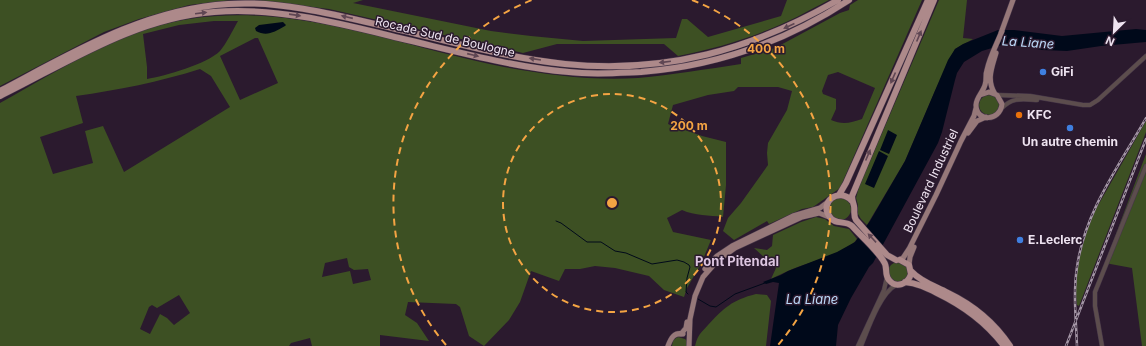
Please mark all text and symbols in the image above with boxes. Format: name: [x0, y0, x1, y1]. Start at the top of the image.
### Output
one-way arrow: [195, 10, 208, 16]
one-way arrow: [289, 12, 302, 18]
north arrow: [1094, 12, 1134, 52]
street label: Rocade Sud de Boulogne: [374, 13, 517, 60]
one-way arrow: [340, 14, 353, 20]
one-way arrow: [784, 23, 795, 29]
one-way arrow: [916, 30, 922, 41]
water label: La Liane: [1001, 32, 1055, 52]
text: N: [1103, 33, 1117, 49]
text: 400 m: [747, 41, 785, 56]
one-way arrow: [466, 53, 479, 59]
one-way arrow: [529, 56, 541, 62]
one-way arrow: [659, 59, 671, 65]
place label: GiFi: [1051, 64, 1074, 79]
marker: GiFi: [1038, 67, 1048, 77]
one-way arrow: [890, 72, 896, 83]
place label: KFC: [1027, 107, 1052, 122]
marker: KFC: [1014, 110, 1024, 120]
text: 200 m: [670, 118, 708, 133]
marker: Un autre chemin: [1065, 123, 1075, 133]
street label: Boulevard Industriel: [900, 126, 961, 235]
place label: Un autre chemin: [1022, 134, 1118, 149]
one-way arrow: [865, 150, 871, 161]
centre of rings: [605, 196, 619, 210]
place label: E.Leclerc: [1028, 232, 1082, 247]
one-way arrow: [867, 233, 877, 243]
marker: E.Leclerc: [1015, 235, 1025, 245]
district label: Pont Pitendal: [695, 253, 779, 269]
water label: La Liane: [786, 291, 838, 307]

